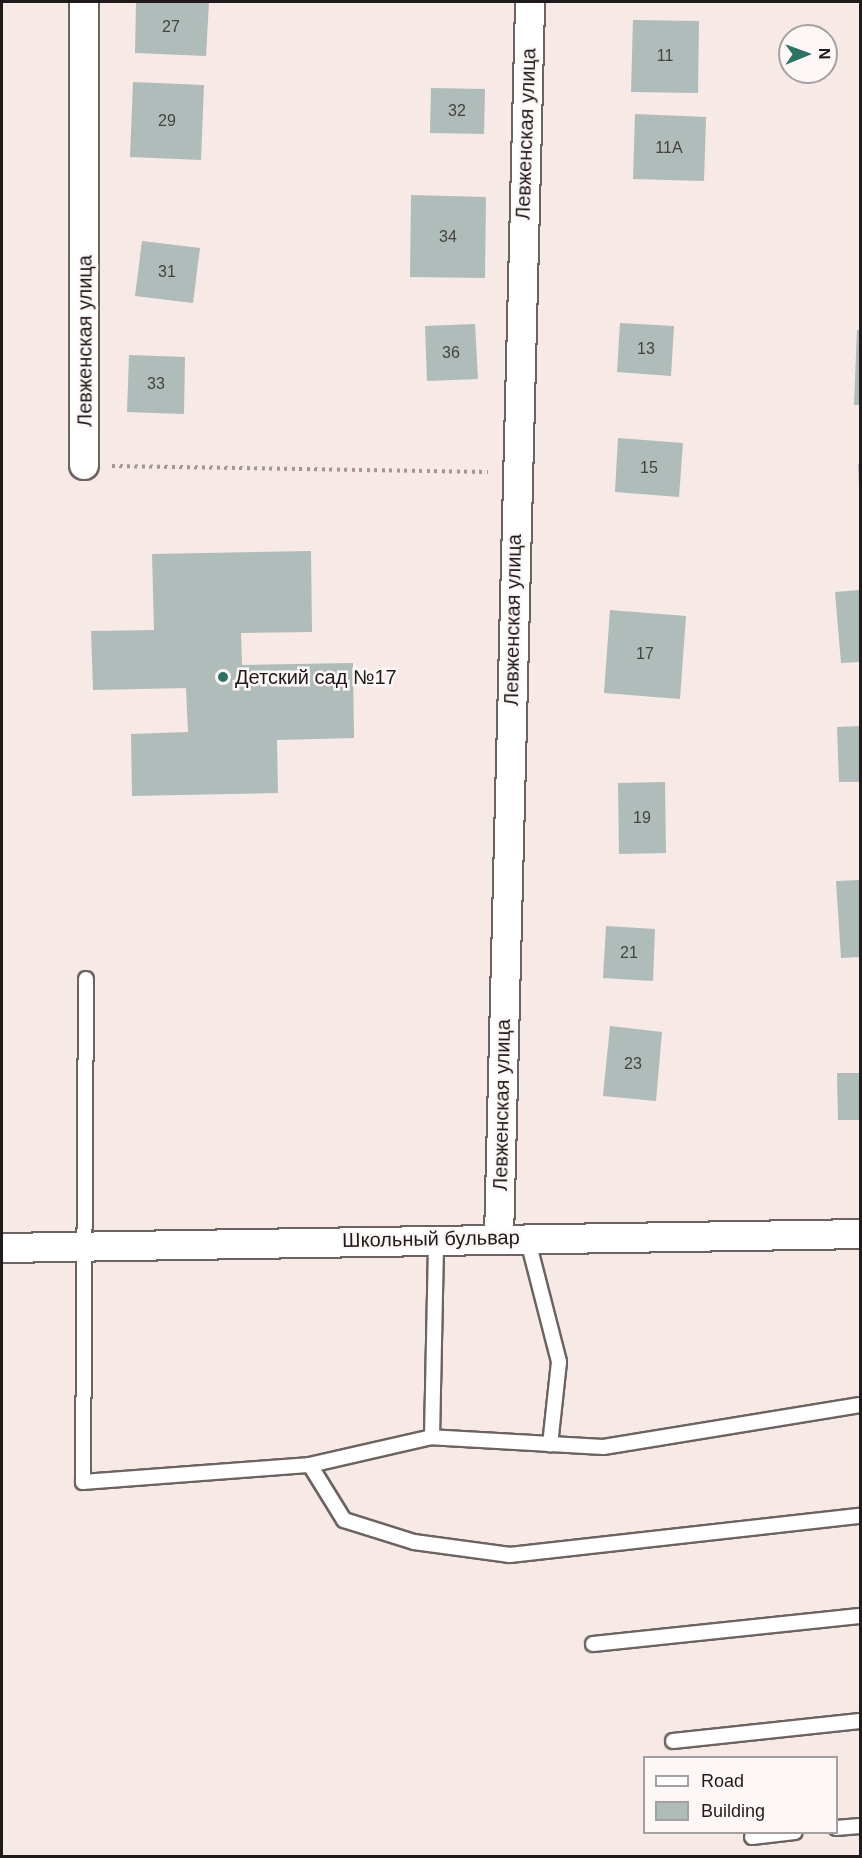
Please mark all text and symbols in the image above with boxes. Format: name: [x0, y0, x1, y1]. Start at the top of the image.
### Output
house number: 27: [162, 17, 180, 37]
north arrow: [778, 24, 838, 84]
house number: 11: [657, 46, 673, 66]
street label: Левженская улица: [511, 48, 541, 220]
text: N: [816, 48, 833, 60]
house number: 32: [448, 101, 466, 121]
house number: 29: [158, 111, 176, 131]
house number: 11А: [655, 138, 683, 158]
house number: 34: [439, 227, 457, 247]
street label: Левженская улица: [73, 255, 97, 427]
house number: 31: [158, 262, 176, 282]
house number: 13: [637, 339, 655, 359]
house number: 36: [442, 343, 460, 363]
house number: 33: [147, 374, 165, 394]
house number: 15: [640, 458, 658, 478]
street label: Левженская улица: [500, 534, 526, 706]
house number: 17: [636, 644, 654, 664]
place label: Детский сад №17: [235, 665, 397, 689]
marker: Детский сад №17: [216, 670, 230, 684]
house number: 19: [633, 808, 651, 828]
house number: 21: [620, 943, 638, 963]
street label: Левженская улица: [489, 1019, 515, 1191]
house number: 23: [624, 1054, 642, 1074]
street label: Школьный бульвар: [342, 1225, 520, 1253]
legend: [643, 1756, 838, 1834]
text: Road: [701, 1771, 744, 1791]
text: Building: [701, 1801, 765, 1821]

